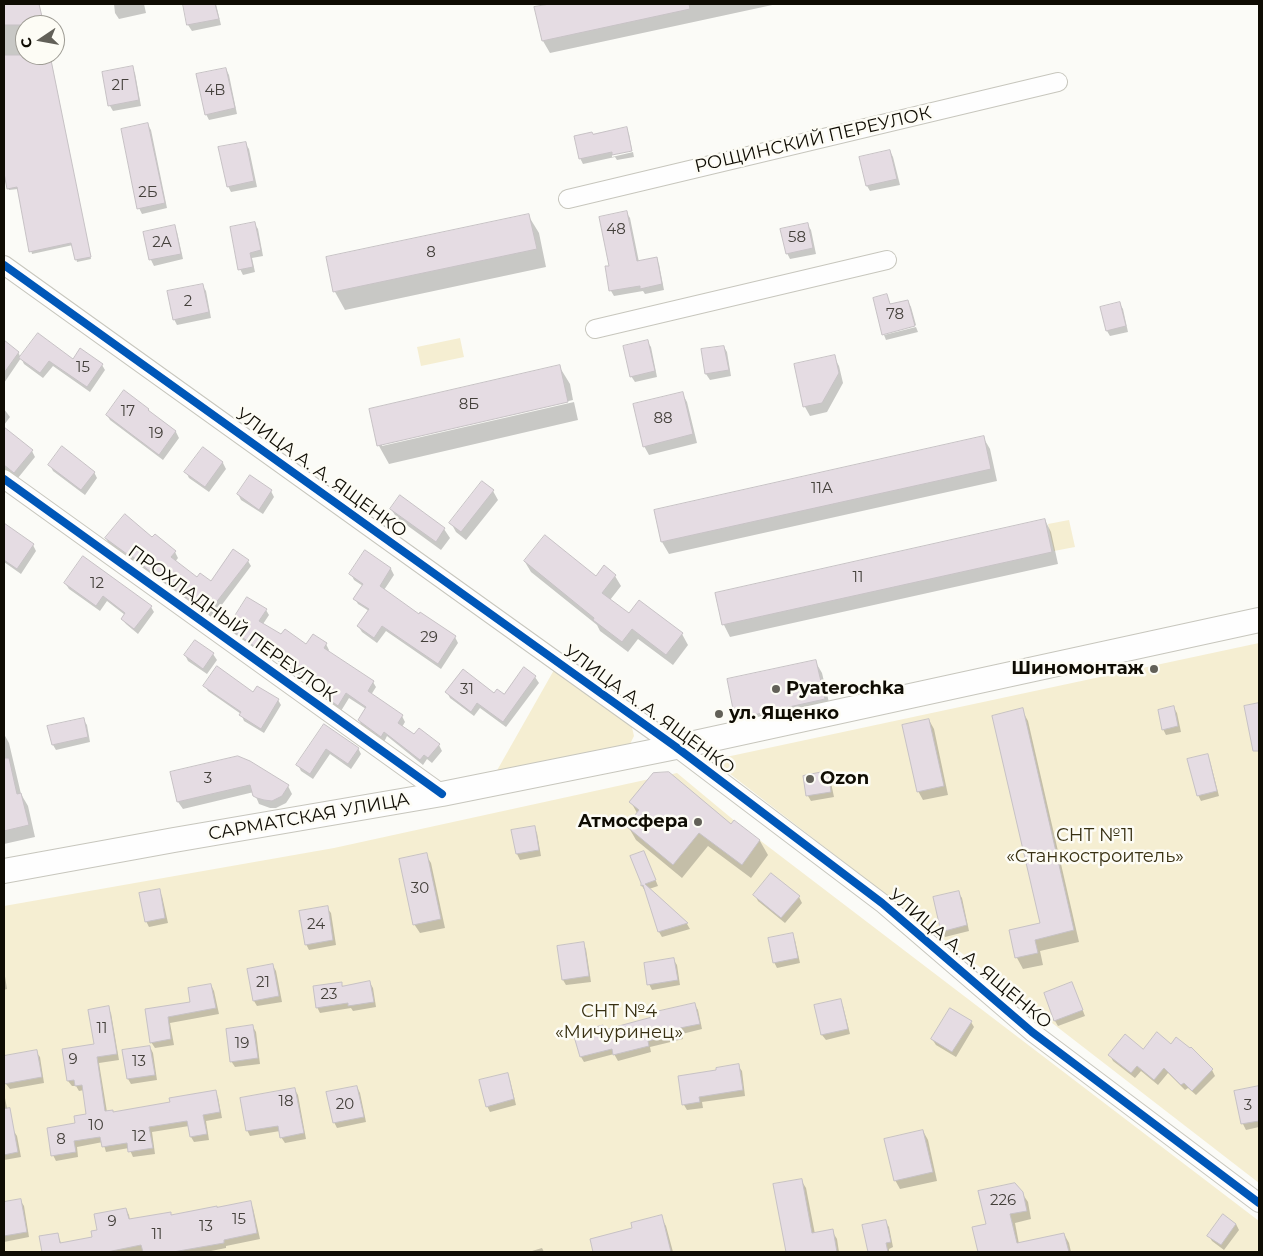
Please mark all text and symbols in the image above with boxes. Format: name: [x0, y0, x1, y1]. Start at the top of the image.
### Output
north arrow: [15, 15, 65, 65]
text: С: [16, 36, 36, 50]
house number: 2Г: [111, 77, 129, 95]
house number: 4В: [204, 82, 226, 100]
street label: РОЩИНСКИЙ ПЕРЕУЛОК: [693, 102, 933, 178]
house number: 2Б: [138, 184, 158, 202]
house number: 48: [606, 221, 626, 239]
house number: 58: [788, 229, 806, 247]
house number: 2А: [152, 234, 172, 252]
house number: 8: [426, 244, 436, 262]
house number: 2: [184, 293, 192, 311]
house number: 78: [886, 306, 904, 324]
house number: 15: [76, 359, 90, 377]
house number: 8Б: [459, 396, 479, 414]
house number: 17: [121, 403, 135, 421]
street label: УЛИЦА А. А. ЯЩЕНКО: [231, 404, 411, 542]
house number: 88: [653, 410, 673, 428]
house number: 19: [149, 425, 163, 443]
house number: 11А: [811, 480, 833, 498]
street label: ПРОХЛАДНЫЙ ПЕРЕУЛОК: [123, 541, 341, 707]
house number: 11: [853, 569, 863, 587]
house number: 12: [90, 575, 104, 593]
house number: 29: [420, 629, 438, 647]
street label: УЛИЦА А. А. ЯЩЕНКО: [559, 641, 739, 779]
place label: Шиномонтаж: [1011, 658, 1144, 680]
marker: Шиномонтаж: [1148, 663, 1160, 675]
place label: Pyaterochka: [786, 678, 905, 700]
house number: 31: [460, 681, 474, 699]
marker: Pyaterochka: [770, 683, 782, 695]
place label: ул. Ященко: [729, 703, 839, 725]
marker: ул. Ященко: [713, 708, 725, 720]
place label: Ozon: [820, 768, 869, 790]
house number: 3: [204, 770, 212, 788]
marker: Ozon: [804, 773, 816, 785]
street label: САРМАТСКАЯ УЛИЦА: [207, 789, 411, 845]
place label: Атмосфера: [578, 811, 688, 833]
marker: Атмосфера: [692, 816, 704, 828]
park label: СНТ №11 «Станкостроитель»: [1006, 825, 1184, 868]
house number: 30: [411, 880, 429, 898]
street label: УЛИЦА А. А. ЯЩЕНКО: [884, 884, 1056, 1034]
house number: 24: [307, 916, 325, 934]
house number: 21: [256, 974, 270, 992]
house number: 23: [321, 986, 337, 1004]
park label: СНТ №4 «Мичуринец»: [555, 1001, 683, 1044]
house number: 11: [97, 1020, 107, 1038]
house number: 19: [235, 1035, 249, 1053]
house number: 9: [68, 1051, 78, 1069]
house number: 13: [132, 1053, 146, 1071]
house number: 18: [279, 1093, 293, 1111]
house number: 20: [336, 1096, 354, 1114]
house number: 3: [1244, 1097, 1252, 1115]
house number: 10: [88, 1117, 104, 1135]
house number: 12: [132, 1128, 146, 1146]
house number: 8: [56, 1131, 66, 1149]
house number: 226: [990, 1192, 1016, 1210]
house number: 15: [232, 1211, 246, 1229]
house number: 9: [107, 1213, 117, 1231]
house number: 13: [199, 1218, 213, 1236]
house number: 11: [152, 1226, 162, 1244]

